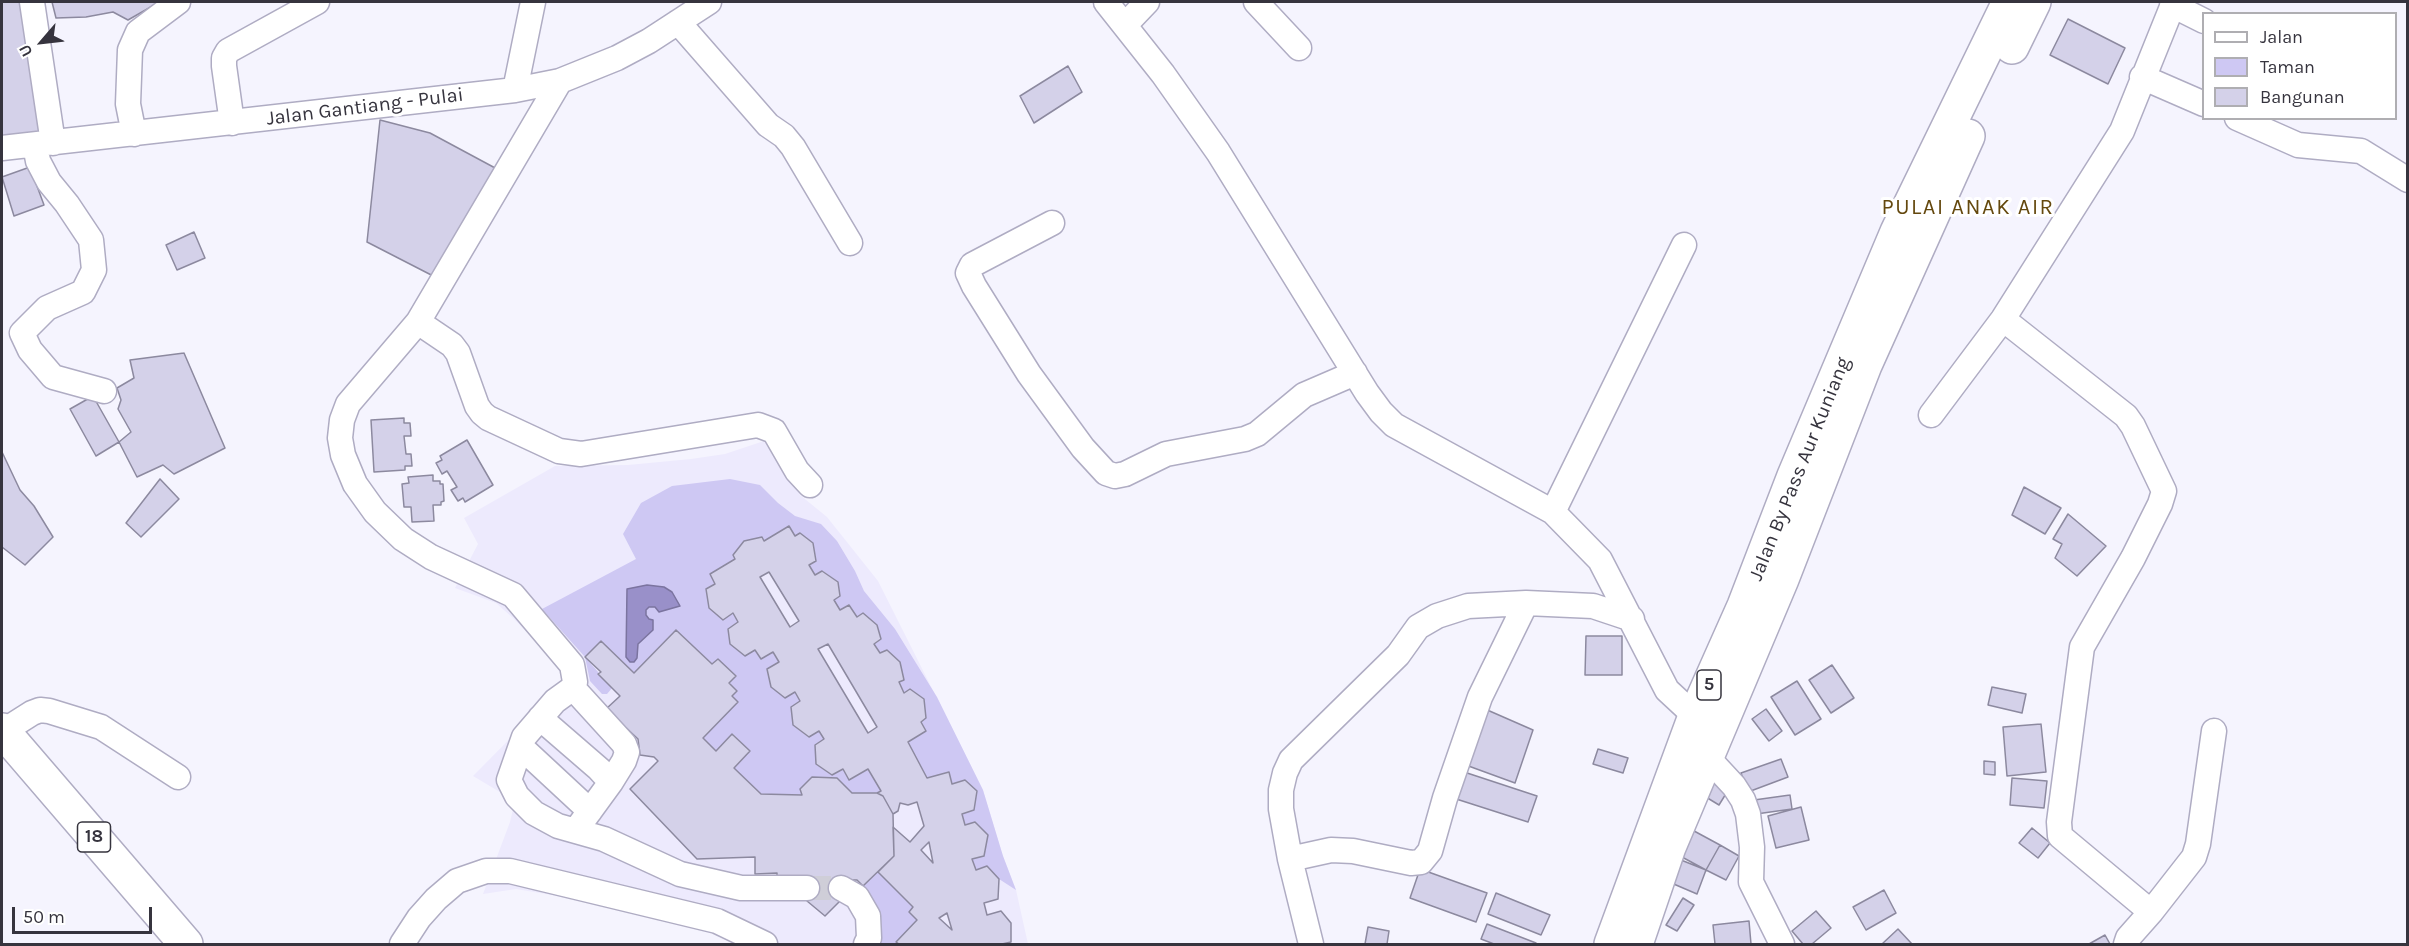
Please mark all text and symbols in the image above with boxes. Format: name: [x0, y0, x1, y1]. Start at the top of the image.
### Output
north arrow: [12, 12, 72, 72]
legend: [2202, 12, 2397, 120]
text: Jalan: [2260, 26, 2303, 48]
text: U: [15, 41, 37, 60]
text: Taman: [2260, 56, 2315, 78]
street label: Jalan Gantiang - Pulai: [265, 83, 465, 131]
text: Bangunan: [2260, 86, 2345, 108]
district label: PULAI ANAK AIR: [1881, 195, 2055, 221]
street label: Jalan By Pass Aur Kuniang: [1744, 354, 1856, 584]
road number: 5: [1697, 670, 1721, 700]
road number: 18: [78, 822, 110, 852]
scale bar: [15, 895, 154, 933]
text: 50 m: [23, 906, 65, 928]

